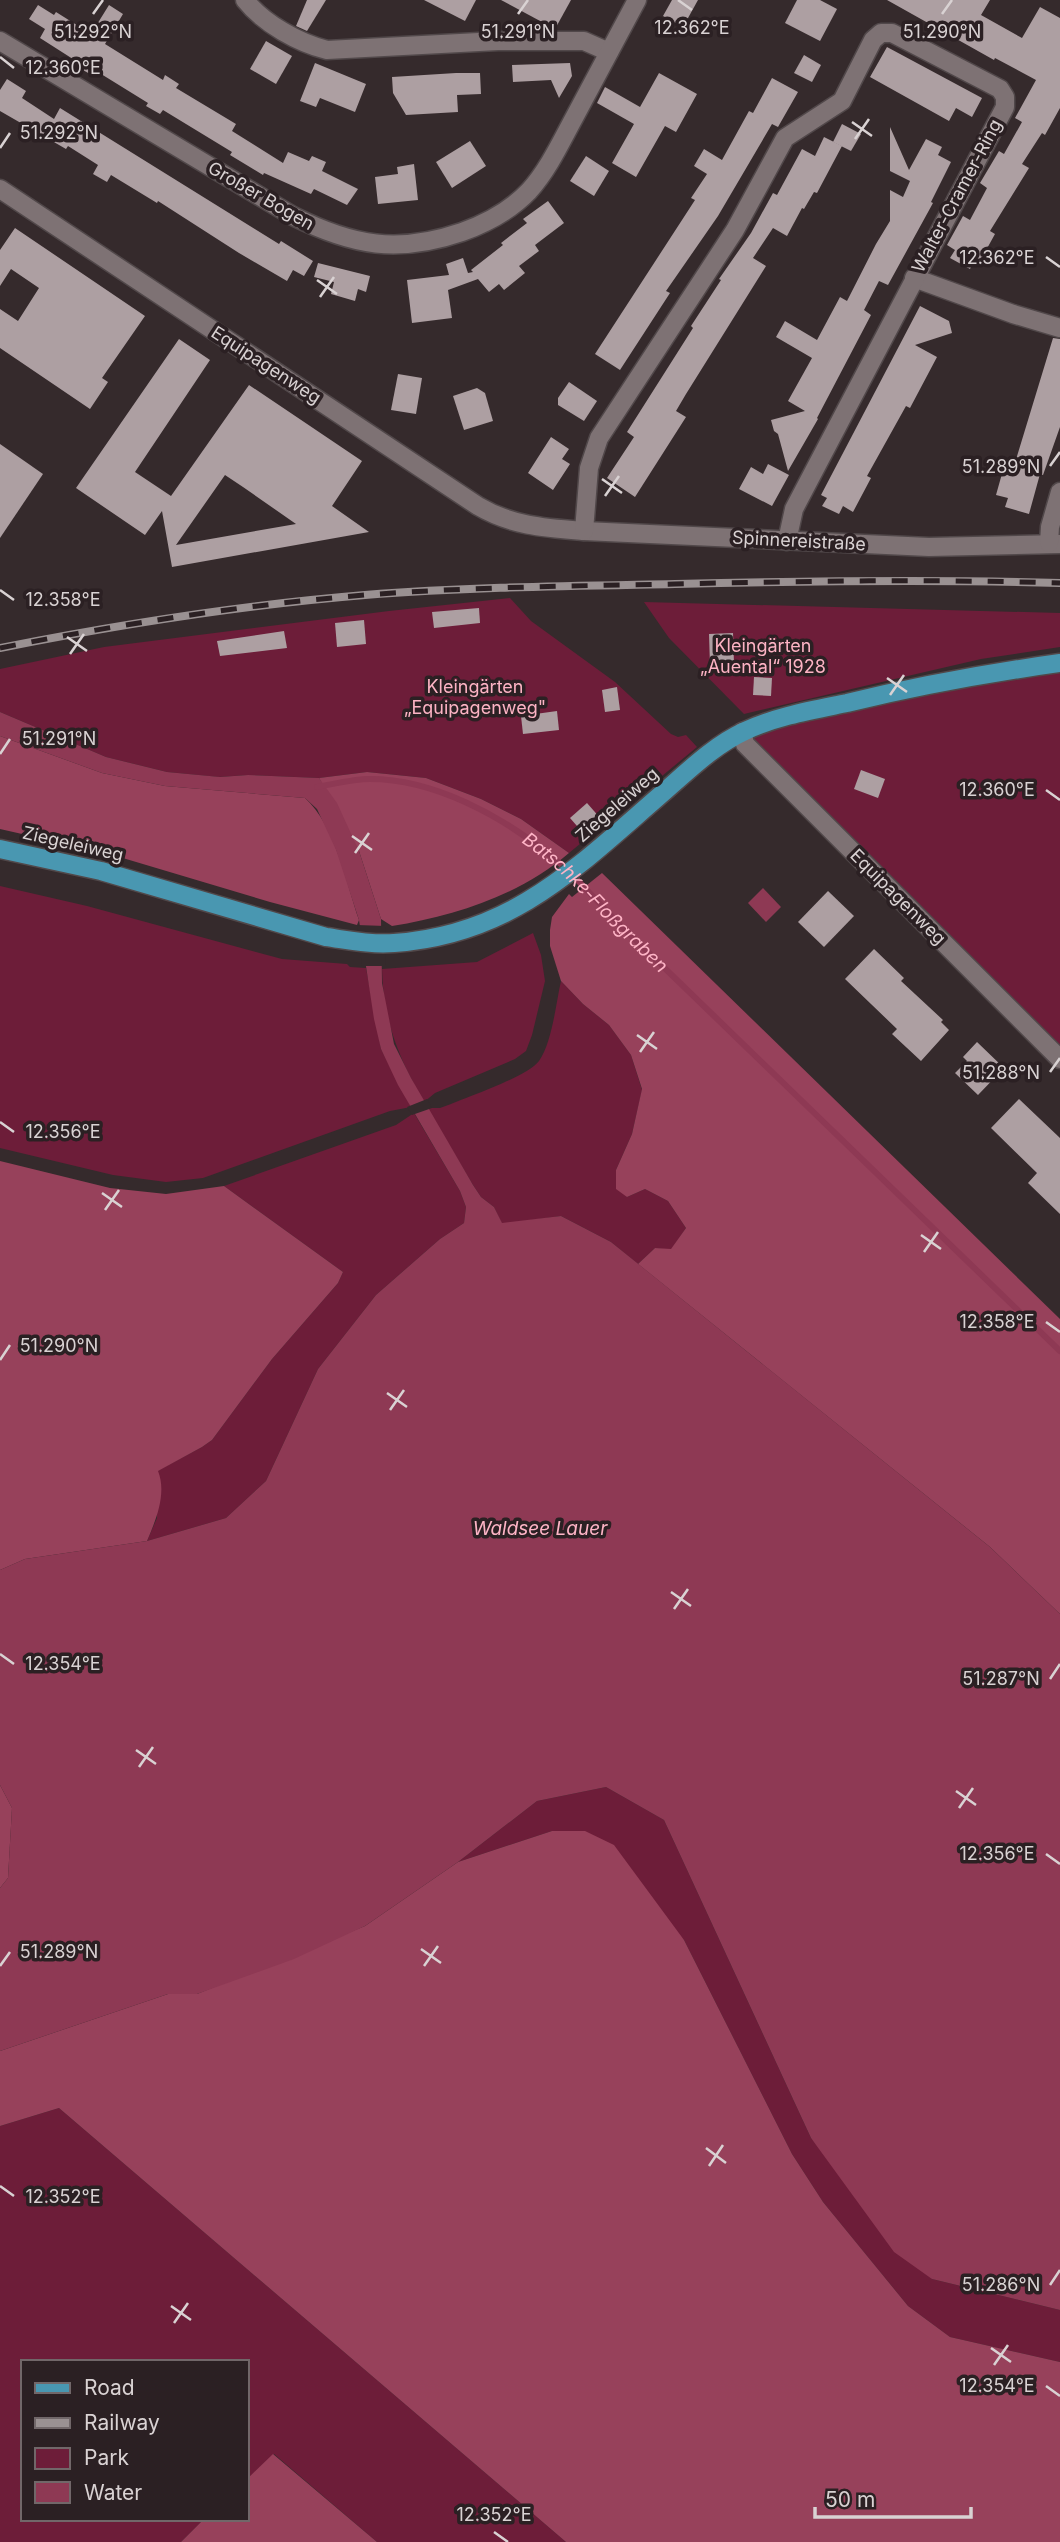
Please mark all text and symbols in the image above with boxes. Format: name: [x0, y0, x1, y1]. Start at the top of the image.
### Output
text: 12.362°E: [654, 17, 730, 38]
text: 51.292°N: [54, 21, 132, 42]
text: 51.291°N: [481, 21, 555, 42]
text: 51.290°N: [903, 21, 981, 42]
text: 12.360°E: [25, 57, 101, 78]
street label: Walter-Cramer-Ring: [907, 116, 1006, 276]
text: 51.292°N: [20, 122, 98, 143]
street label: Großer Bogen: [205, 157, 318, 234]
text: 12.362°E: [959, 247, 1035, 268]
street label: Equipagenweg: [208, 321, 325, 408]
text: 51.289°N: [962, 456, 1040, 477]
street label: Spinnereistraße: [732, 527, 866, 554]
text: 12.358°E: [26, 589, 100, 610]
park label: Kleingärten „Auental“ 1928: [700, 635, 826, 677]
park label: Kleingärten „Equipagenweg": [404, 676, 546, 718]
text: 51.291°N: [22, 728, 96, 749]
street label: Ziegeleiweg: [571, 763, 662, 846]
text: 12.360°E: [959, 779, 1035, 800]
street label: Ziegeleiweg: [21, 822, 126, 865]
water label: Batschke‐Floßgraben: [518, 827, 673, 977]
street label: Equipagenweg: [846, 845, 950, 949]
text: 51.288°N: [962, 1062, 1040, 1083]
text: 12.356°E: [25, 1121, 101, 1142]
text: 12.358°E: [960, 1311, 1034, 1332]
text: 51.290°N: [20, 1335, 98, 1356]
water label: Waldsee Lauer: [473, 1517, 608, 1540]
text: 12.354°E: [25, 1653, 101, 1674]
text: 51.287°N: [962, 1668, 1040, 1689]
text: 12.356°E: [959, 1843, 1035, 1864]
text: 51.289°N: [20, 1941, 98, 1962]
text: 12.352°E: [25, 2186, 101, 2207]
text: 51.286°N: [962, 2274, 1040, 2295]
legend: [21, 2360, 248, 2521]
text: Road: [84, 2375, 135, 2400]
text: 12.354°E: [959, 2375, 1035, 2396]
text: Railway: [84, 2410, 160, 2435]
text: Park: [84, 2445, 129, 2470]
scale bar: [815, 2476, 971, 2520]
text: Water: [84, 2480, 142, 2505]
text: 50 m: [825, 2487, 875, 2512]
text: 12.352°E: [456, 2504, 532, 2525]

